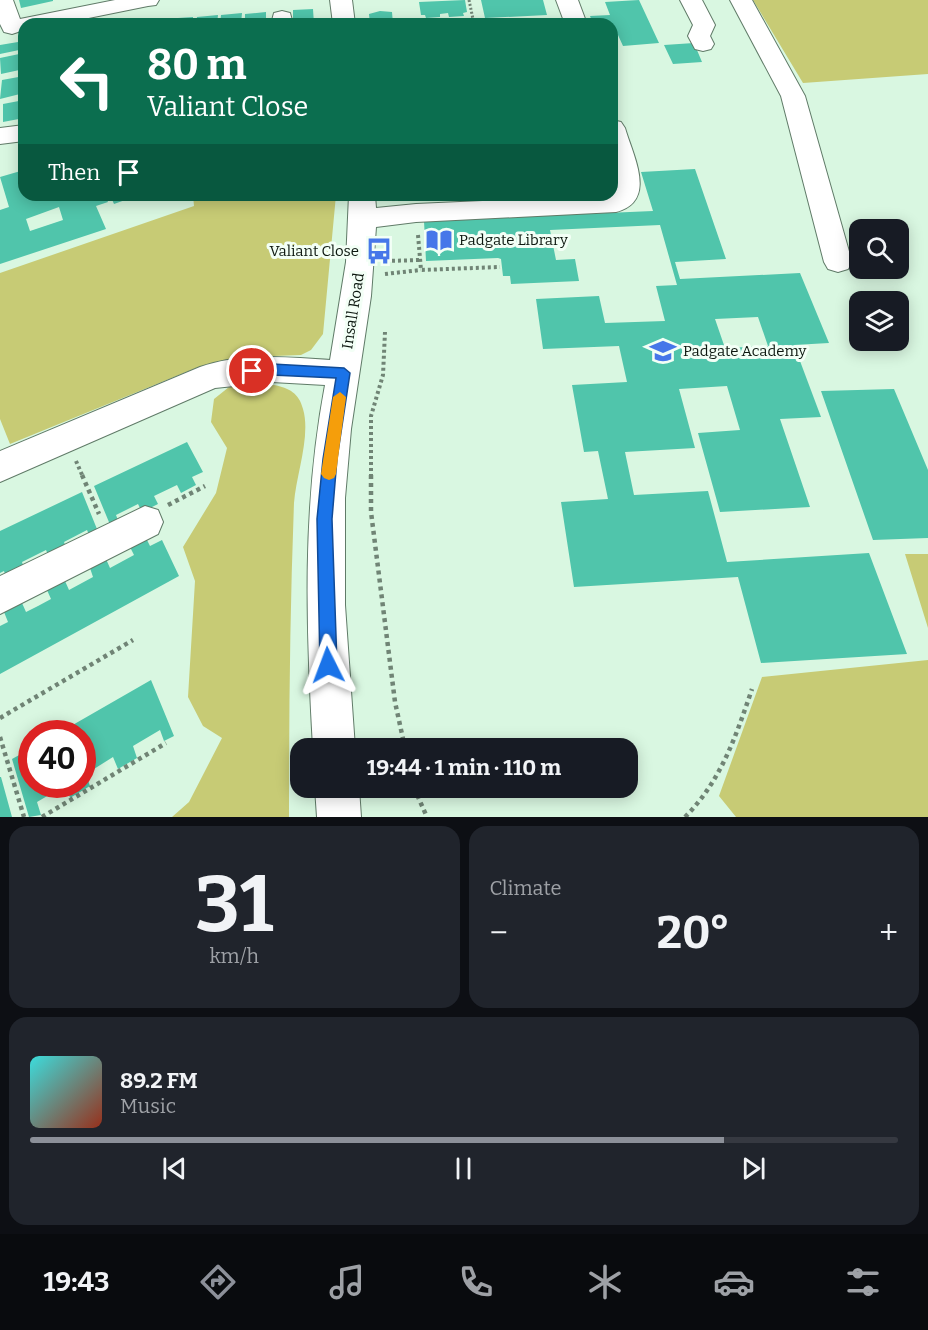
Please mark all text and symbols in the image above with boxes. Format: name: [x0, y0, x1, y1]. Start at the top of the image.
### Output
text: 80 m: [147, 40, 247, 90]
icon: left: [48, 42, 126, 120]
text: Valiant Close: [147, 91, 308, 123]
icon: arrive: [112, 156, 145, 189]
text: Then: [48, 159, 100, 186]
map controls: [849, 219, 909, 351]
button: search: [849, 219, 909, 279]
library icon: Padgate Library: [424, 225, 454, 255]
place label: Padgate Library: [459, 231, 568, 249]
bus stop icon: Valiant Close: [364, 236, 394, 266]
place label: Valiant Close: [269, 242, 359, 260]
street label: Insall Road: [338, 271, 368, 350]
button: layers: [849, 291, 909, 351]
school or university icon: Padgate Academy: [648, 336, 678, 366]
place label: Padgate Academy: [683, 342, 806, 360]
pin: [226, 345, 277, 396]
icon: arrive: [235, 354, 268, 387]
position arrow: [296, 633, 360, 697]
speed limit sign: 40: [18, 720, 96, 798]
text: 19:44 · 1 min · 110 m: [367, 754, 561, 781]
text: 31: [195, 858, 274, 952]
text: Climate: [490, 876, 561, 900]
text: 20°: [657, 906, 730, 960]
text: −: [490, 913, 508, 953]
text: +: [879, 913, 898, 953]
text: km/h: [210, 944, 259, 968]
text: 89.2 FM: [120, 1067, 198, 1094]
text: Music: [120, 1094, 176, 1118]
icon: previous: [158, 1152, 191, 1185]
icon: pause: [447, 1152, 480, 1185]
icon: next: [737, 1152, 770, 1185]
icon: directions: [197, 1261, 239, 1303]
icon: music: [326, 1261, 368, 1303]
icon: phone: [455, 1261, 497, 1303]
icon: climate: [584, 1261, 626, 1303]
icon: car: [713, 1261, 755, 1303]
icon: filters: [842, 1261, 884, 1303]
text: 19:43: [44, 1266, 109, 1298]

